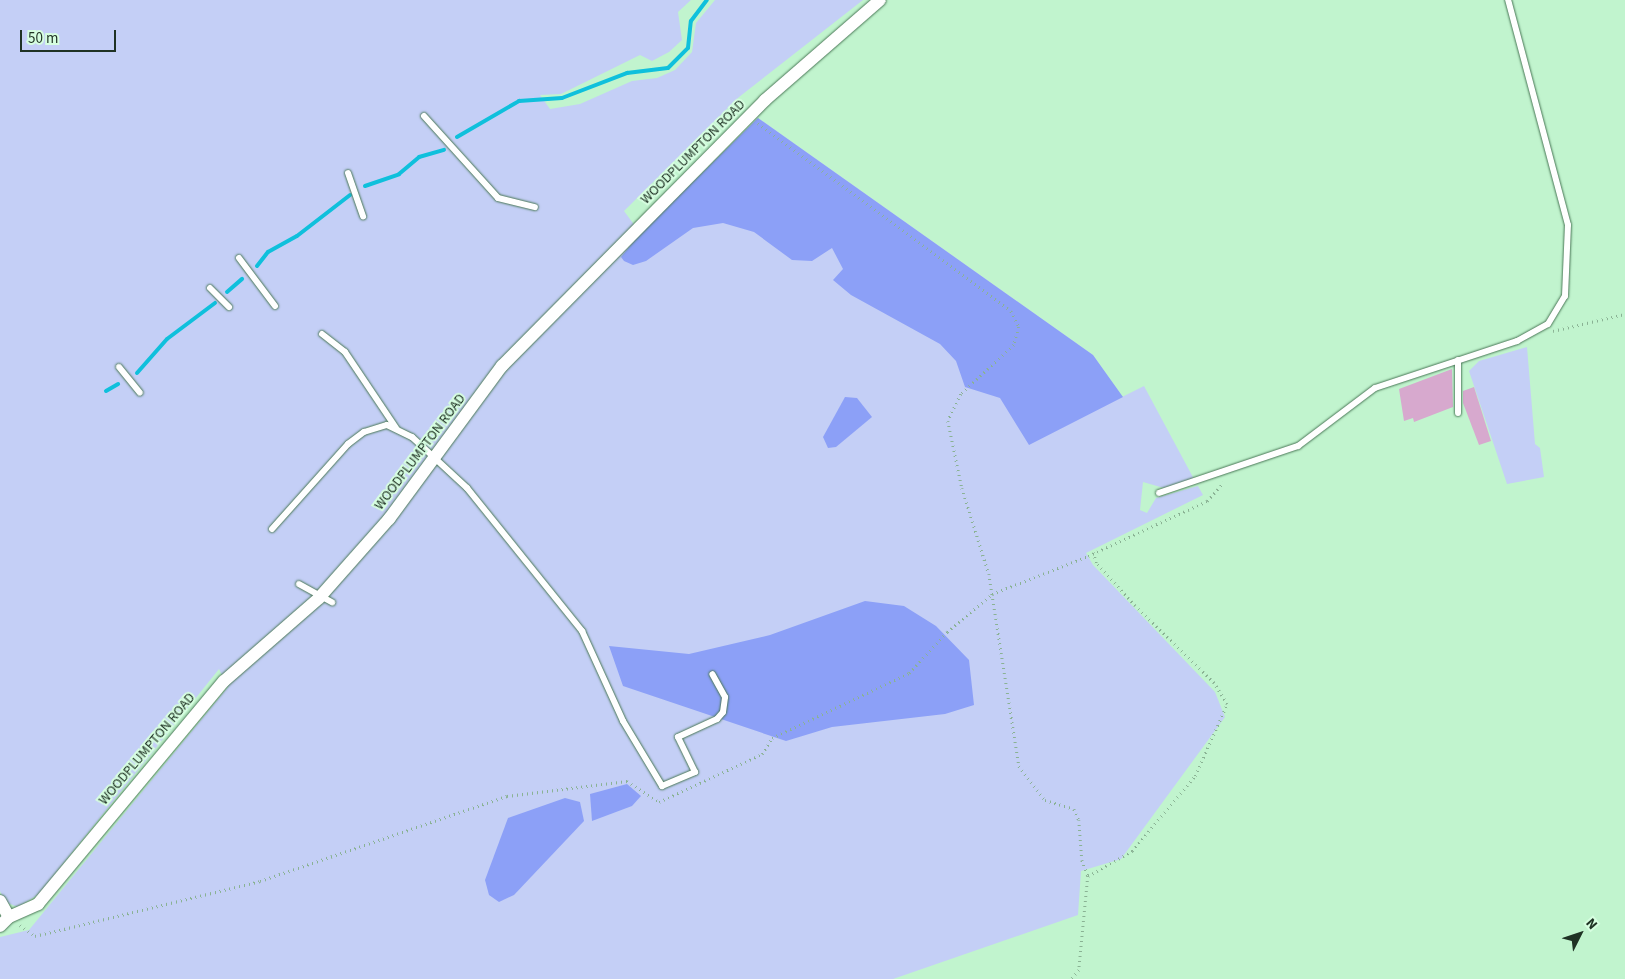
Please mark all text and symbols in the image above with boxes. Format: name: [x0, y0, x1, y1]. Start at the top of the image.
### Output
scale bar: [22, 20, 119, 52]
text: 50 m: [28, 28, 58, 49]
street label: WOODPLUMPTON ROAD: [637, 96, 749, 208]
street label: WOODPLUMPTON ROAD: [371, 391, 469, 513]
street label: WOODPLUMPTON ROAD: [95, 690, 199, 808]
north arrow: [1555, 909, 1605, 959]
text: N: [1581, 914, 1602, 934]

